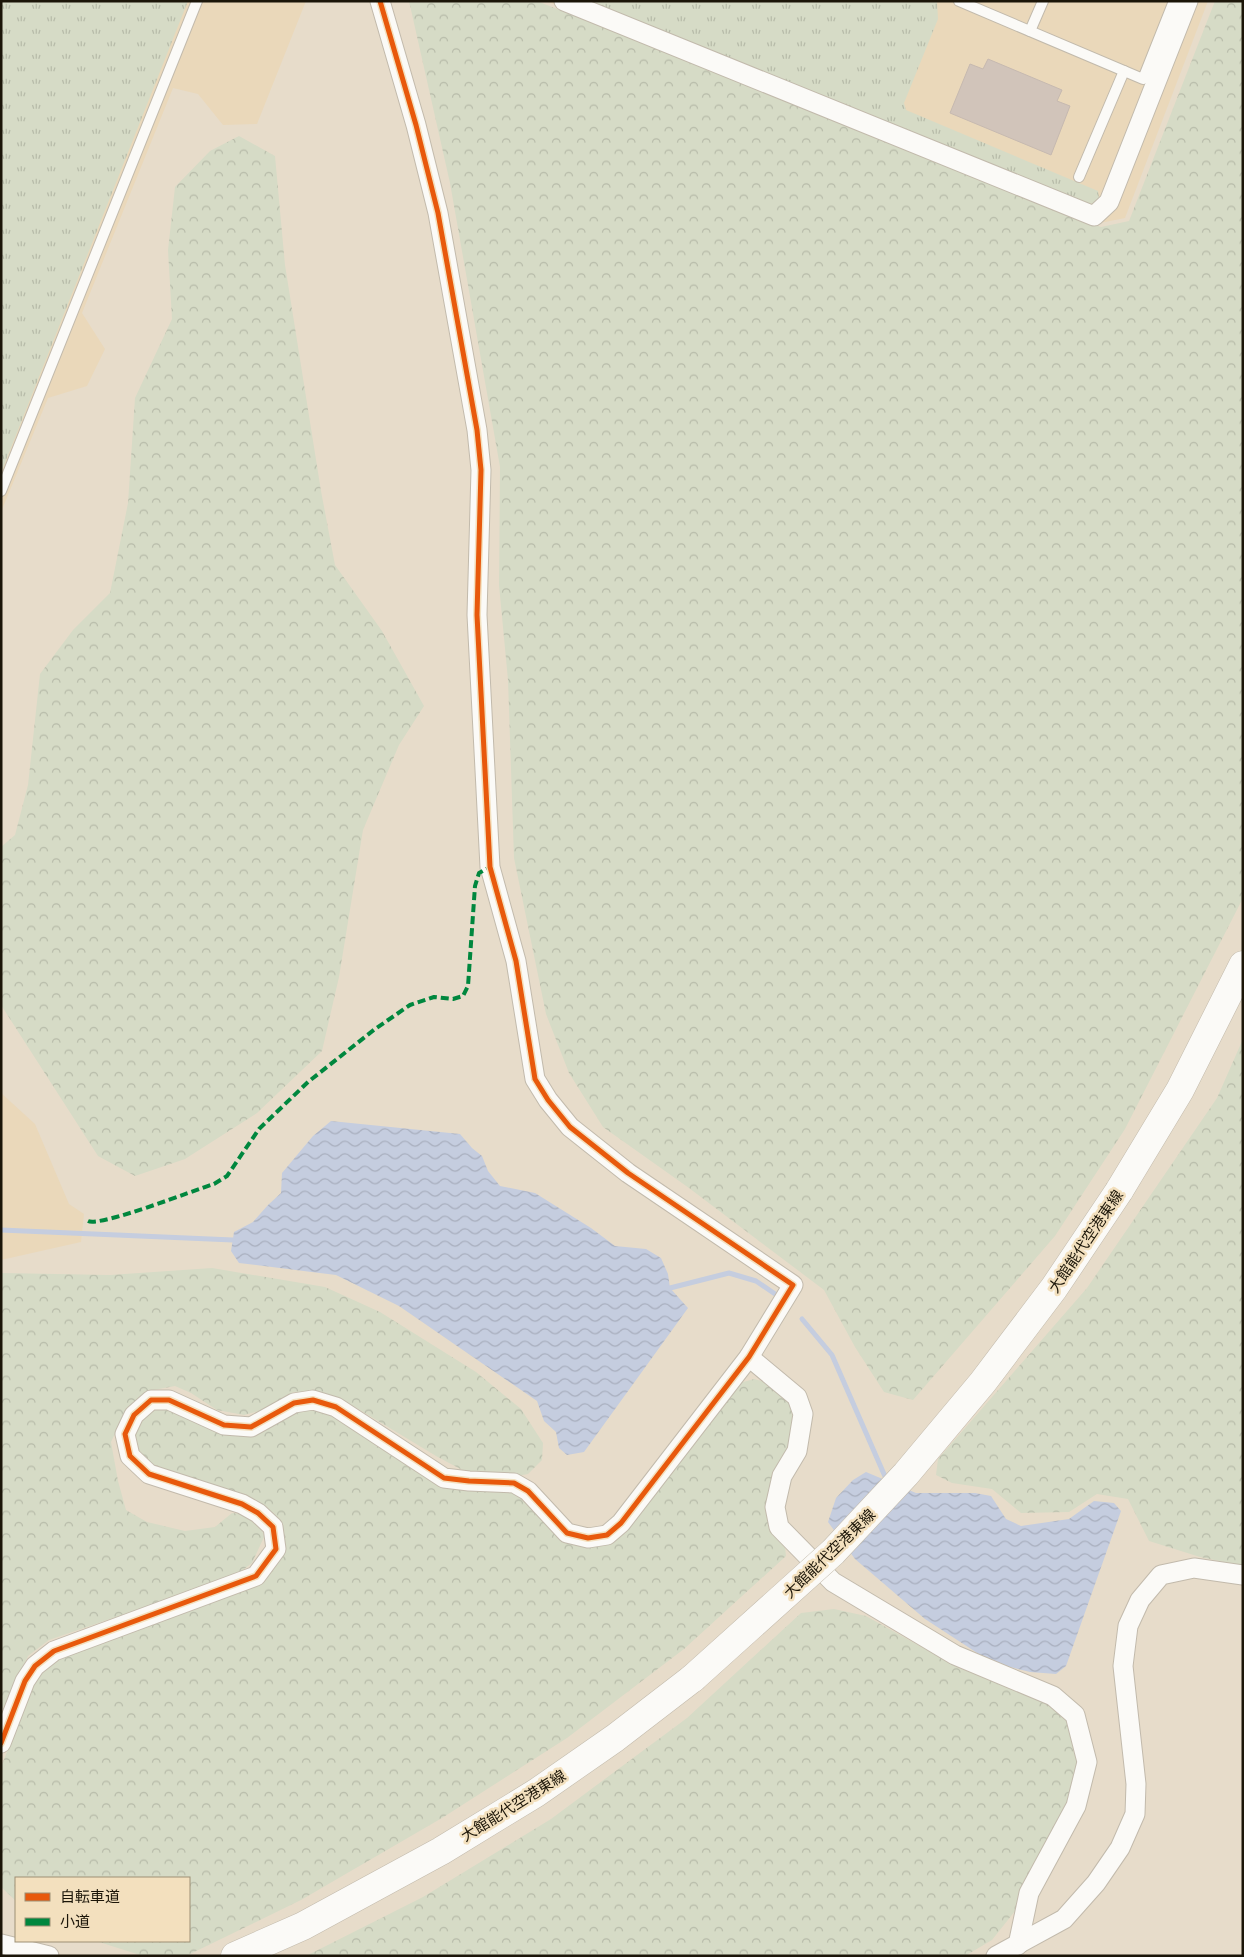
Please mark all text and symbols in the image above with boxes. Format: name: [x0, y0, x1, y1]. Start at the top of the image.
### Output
street label: 大館能代空港東線: [1044, 1186, 1126, 1296]
street label: 大館能代空港東線: [780, 1505, 878, 1601]
street label: 大館能代空港東線: [457, 1766, 569, 1844]
legend: [15, 1877, 190, 1942]
text: 自転車道: [60, 1887, 120, 1905]
text: 小道: [60, 1912, 90, 1930]

